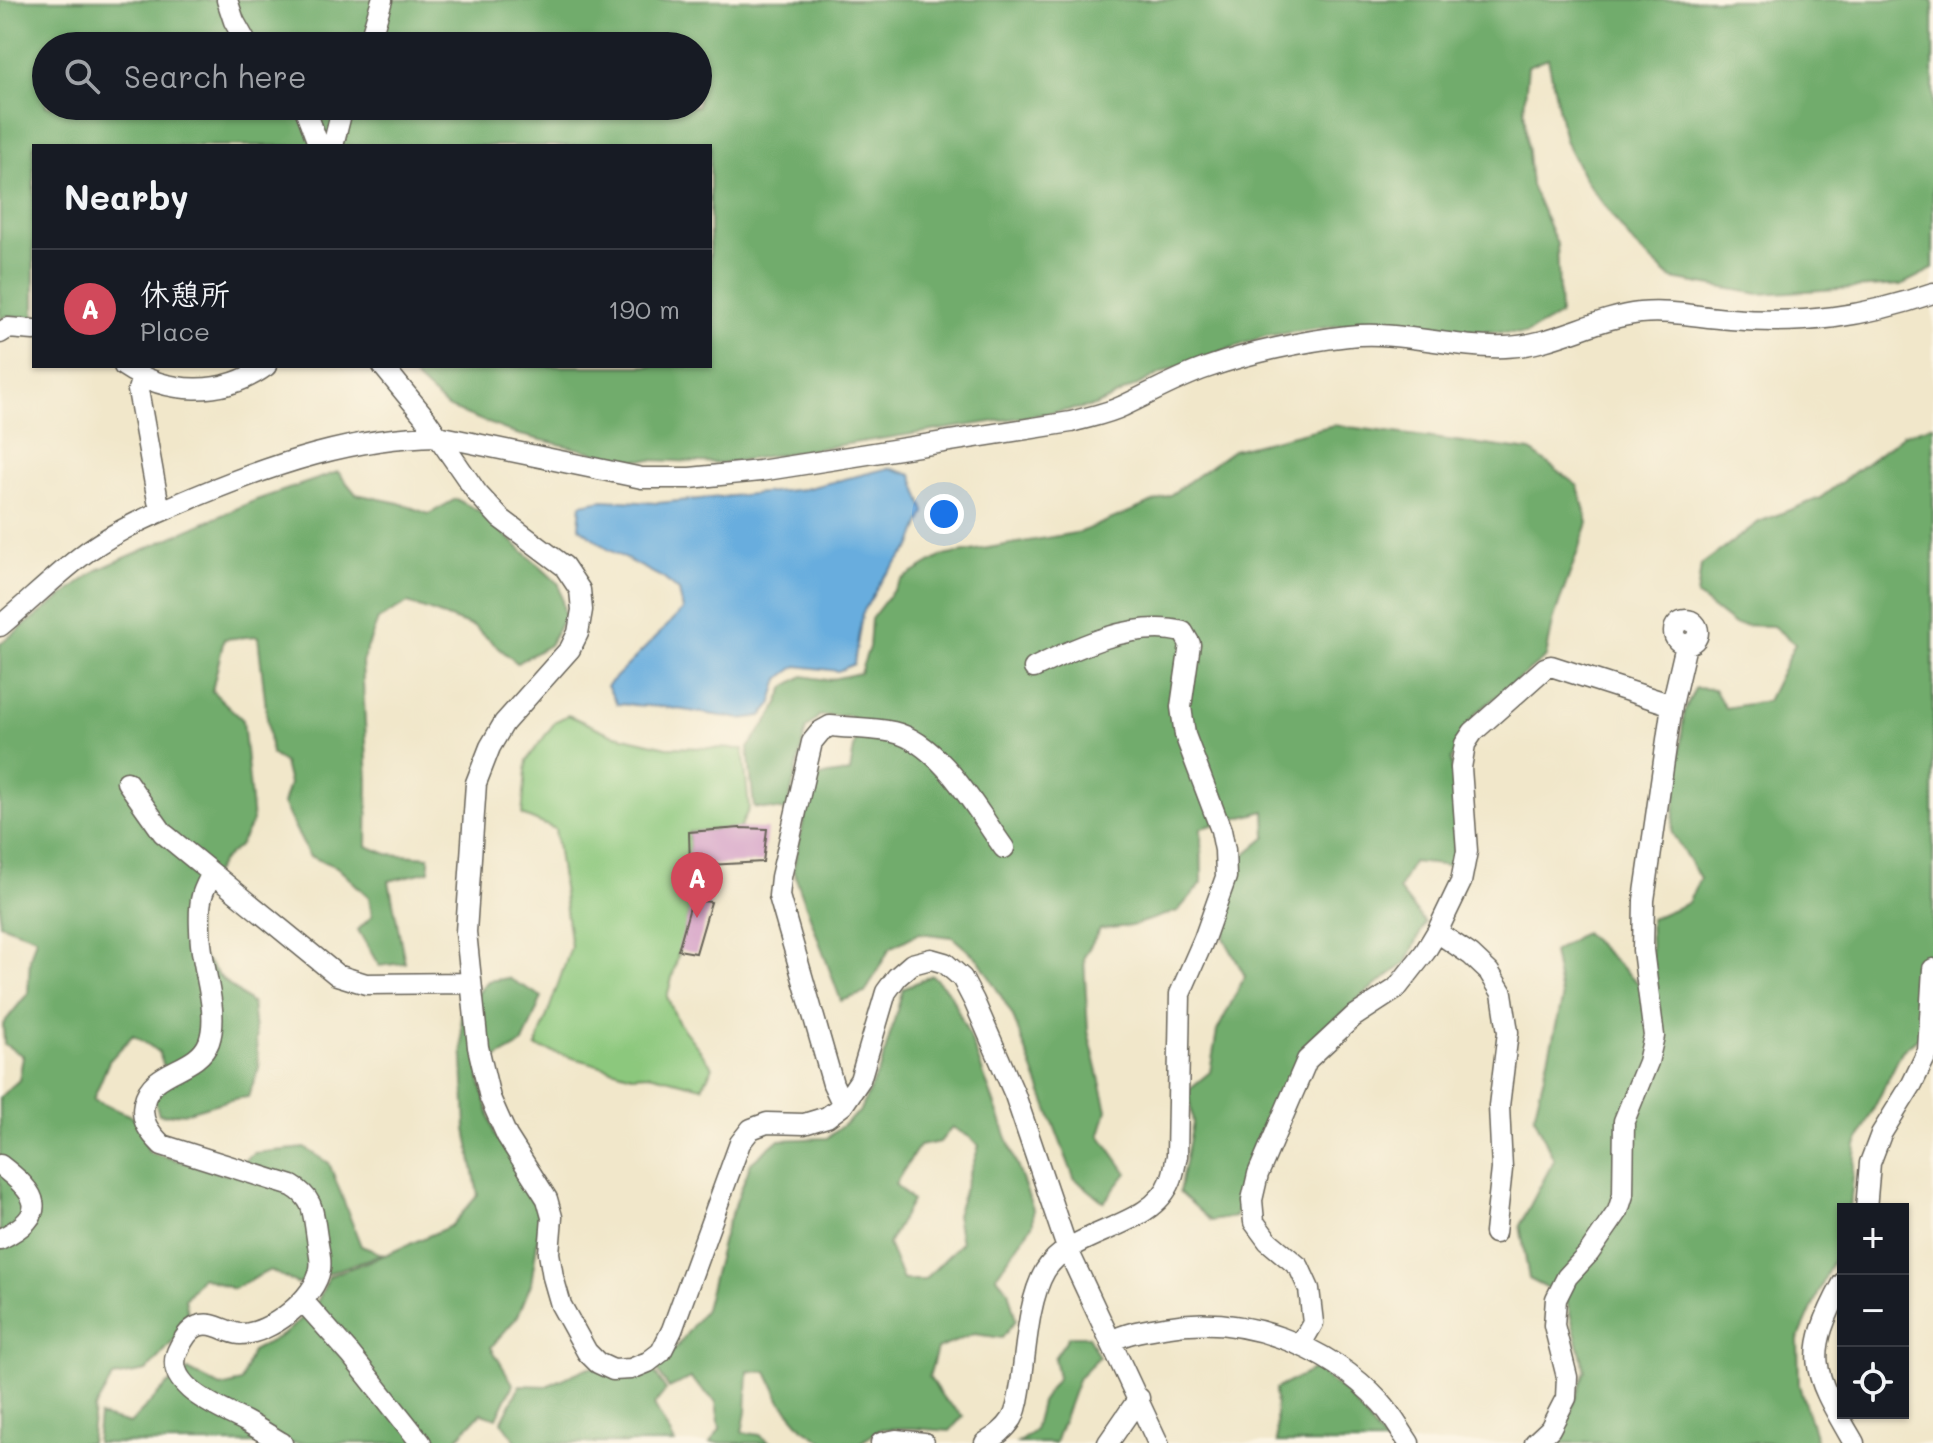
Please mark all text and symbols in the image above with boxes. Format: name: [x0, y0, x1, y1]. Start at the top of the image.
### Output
search box: [32, 32, 712, 120]
icon: search: [60, 54, 104, 98]
text: Search here: [124, 56, 307, 96]
text: Nearby: [64, 174, 189, 219]
text: 休憩所: [140, 273, 230, 313]
text: A: [81, 292, 99, 326]
text: 190 m: [608, 292, 680, 326]
text: Place: [140, 314, 210, 348]
your location: [924, 494, 964, 534]
pin: A: [671, 852, 723, 918]
map controls: [1837, 1203, 1909, 1419]
button: +: [1837, 1203, 1909, 1275]
button: −: [1837, 1275, 1909, 1347]
button: locate: [1837, 1347, 1909, 1419]

